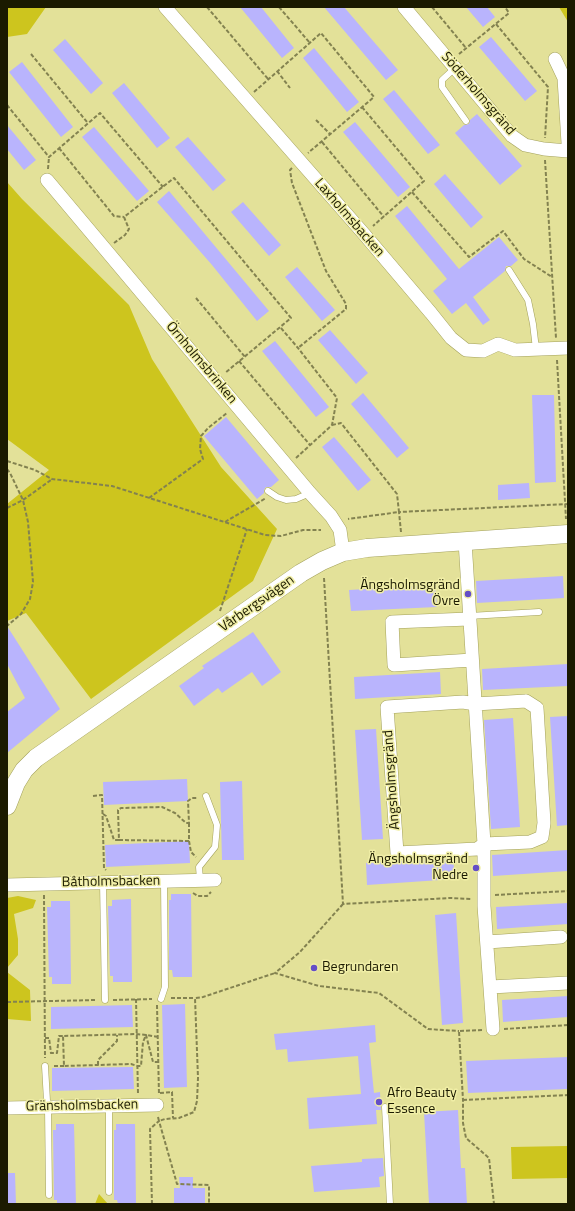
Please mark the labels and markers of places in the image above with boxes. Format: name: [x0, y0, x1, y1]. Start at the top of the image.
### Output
place label: Ängsholmsgränd Övre: [360, 578, 460, 610]
marker: Ängsholmsgränd Övre: [463, 589, 473, 599]
place label: Ängsholmsgränd Nedre: [368, 852, 468, 884]
marker: Ängsholmsgränd Nedre: [471, 863, 481, 873]
place label: Begrundaren: [322, 960, 398, 976]
marker: Begrundaren: [309, 963, 319, 973]
place label: Afro Beauty Essence: [387, 1086, 457, 1118]
marker: Afro Beauty Essence: [374, 1097, 384, 1107]

